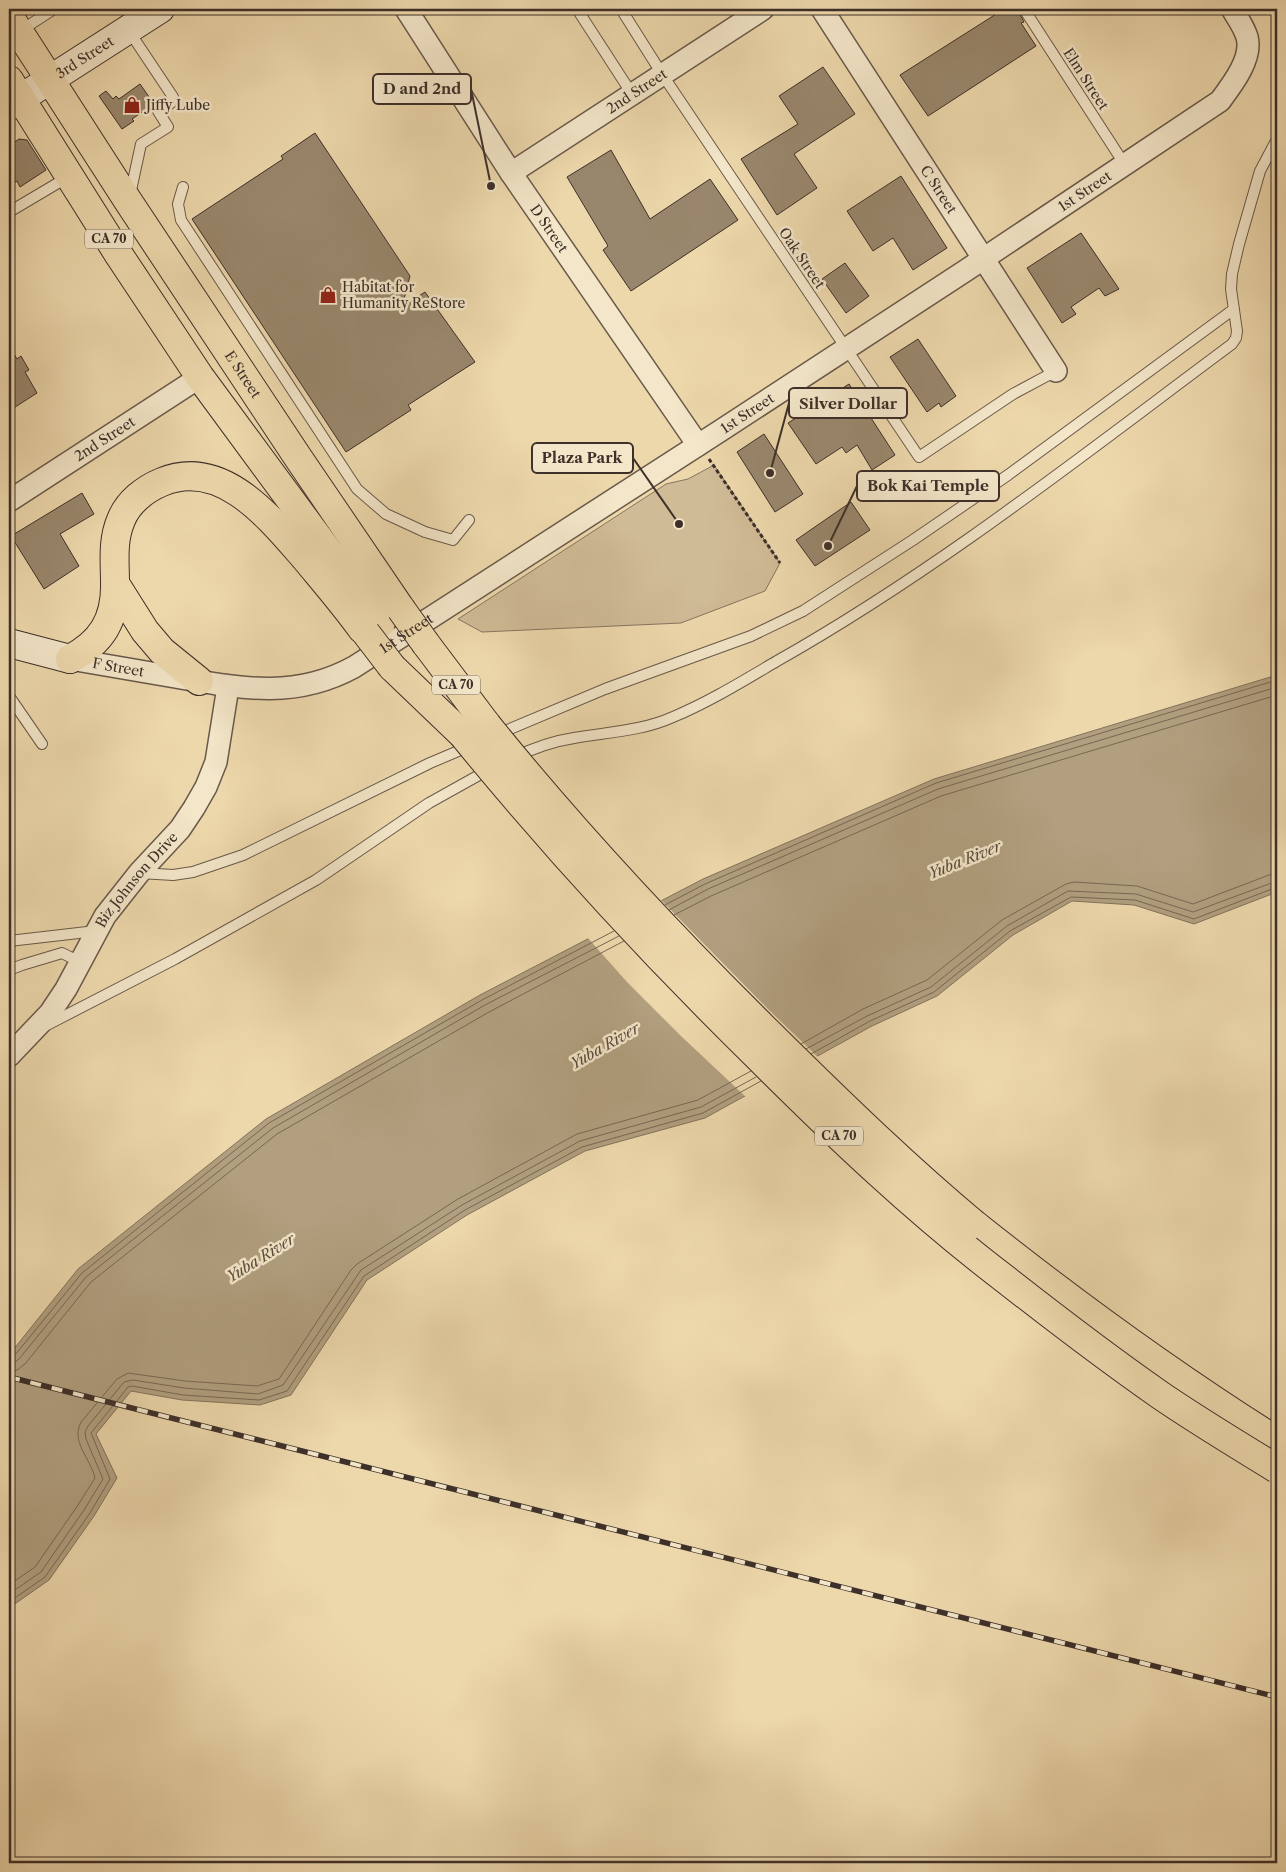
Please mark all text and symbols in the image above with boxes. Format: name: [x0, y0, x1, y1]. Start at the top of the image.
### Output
street label: 3rd Street: [52, 32, 117, 83]
street label: Elm Street: [1059, 45, 1113, 113]
street label: 2nd Street: [603, 65, 671, 117]
callout: D and 2nd: [373, 74, 471, 104]
text: D and 2nd: [383, 79, 461, 98]
shop icon: Jiffy Lube: [122, 95, 142, 115]
place label: Jiffy Lube: [144, 96, 210, 114]
street label: C Street: [916, 162, 961, 217]
street label: 1st Street: [1055, 167, 1115, 215]
street label: D Street: [526, 201, 572, 256]
street label: Oak Street: [775, 224, 829, 292]
road number: CA 70: [85, 230, 133, 248]
place label: Habitat for Humanity ReStore: [342, 278, 466, 312]
shop icon: Habitat for Humanity ReStore: [318, 285, 338, 305]
street label: E Street: [221, 347, 265, 402]
callout: Silver Dollar: [789, 388, 907, 418]
street label: 1st Street: [717, 389, 777, 437]
text: Silver Dollar: [799, 394, 898, 413]
street label: 2nd Street: [71, 413, 138, 465]
callout: Plaza Park: [532, 443, 633, 473]
text: Plaza Park: [542, 448, 624, 467]
callout: Bok Kai Temple: [857, 471, 999, 501]
text: Bok Kai Temple: [867, 476, 989, 495]
street label: 1st Street: [376, 609, 436, 657]
street label: F Street: [91, 654, 146, 681]
road number: CA 70: [432, 676, 480, 694]
street label: Biz Johnson Drive: [92, 828, 182, 931]
water label: Yuba River: [926, 836, 1005, 883]
water label: Yuba River: [567, 1018, 644, 1073]
road number: CA 70: [815, 1126, 863, 1146]
water label: Yuba River: [223, 1229, 299, 1286]

